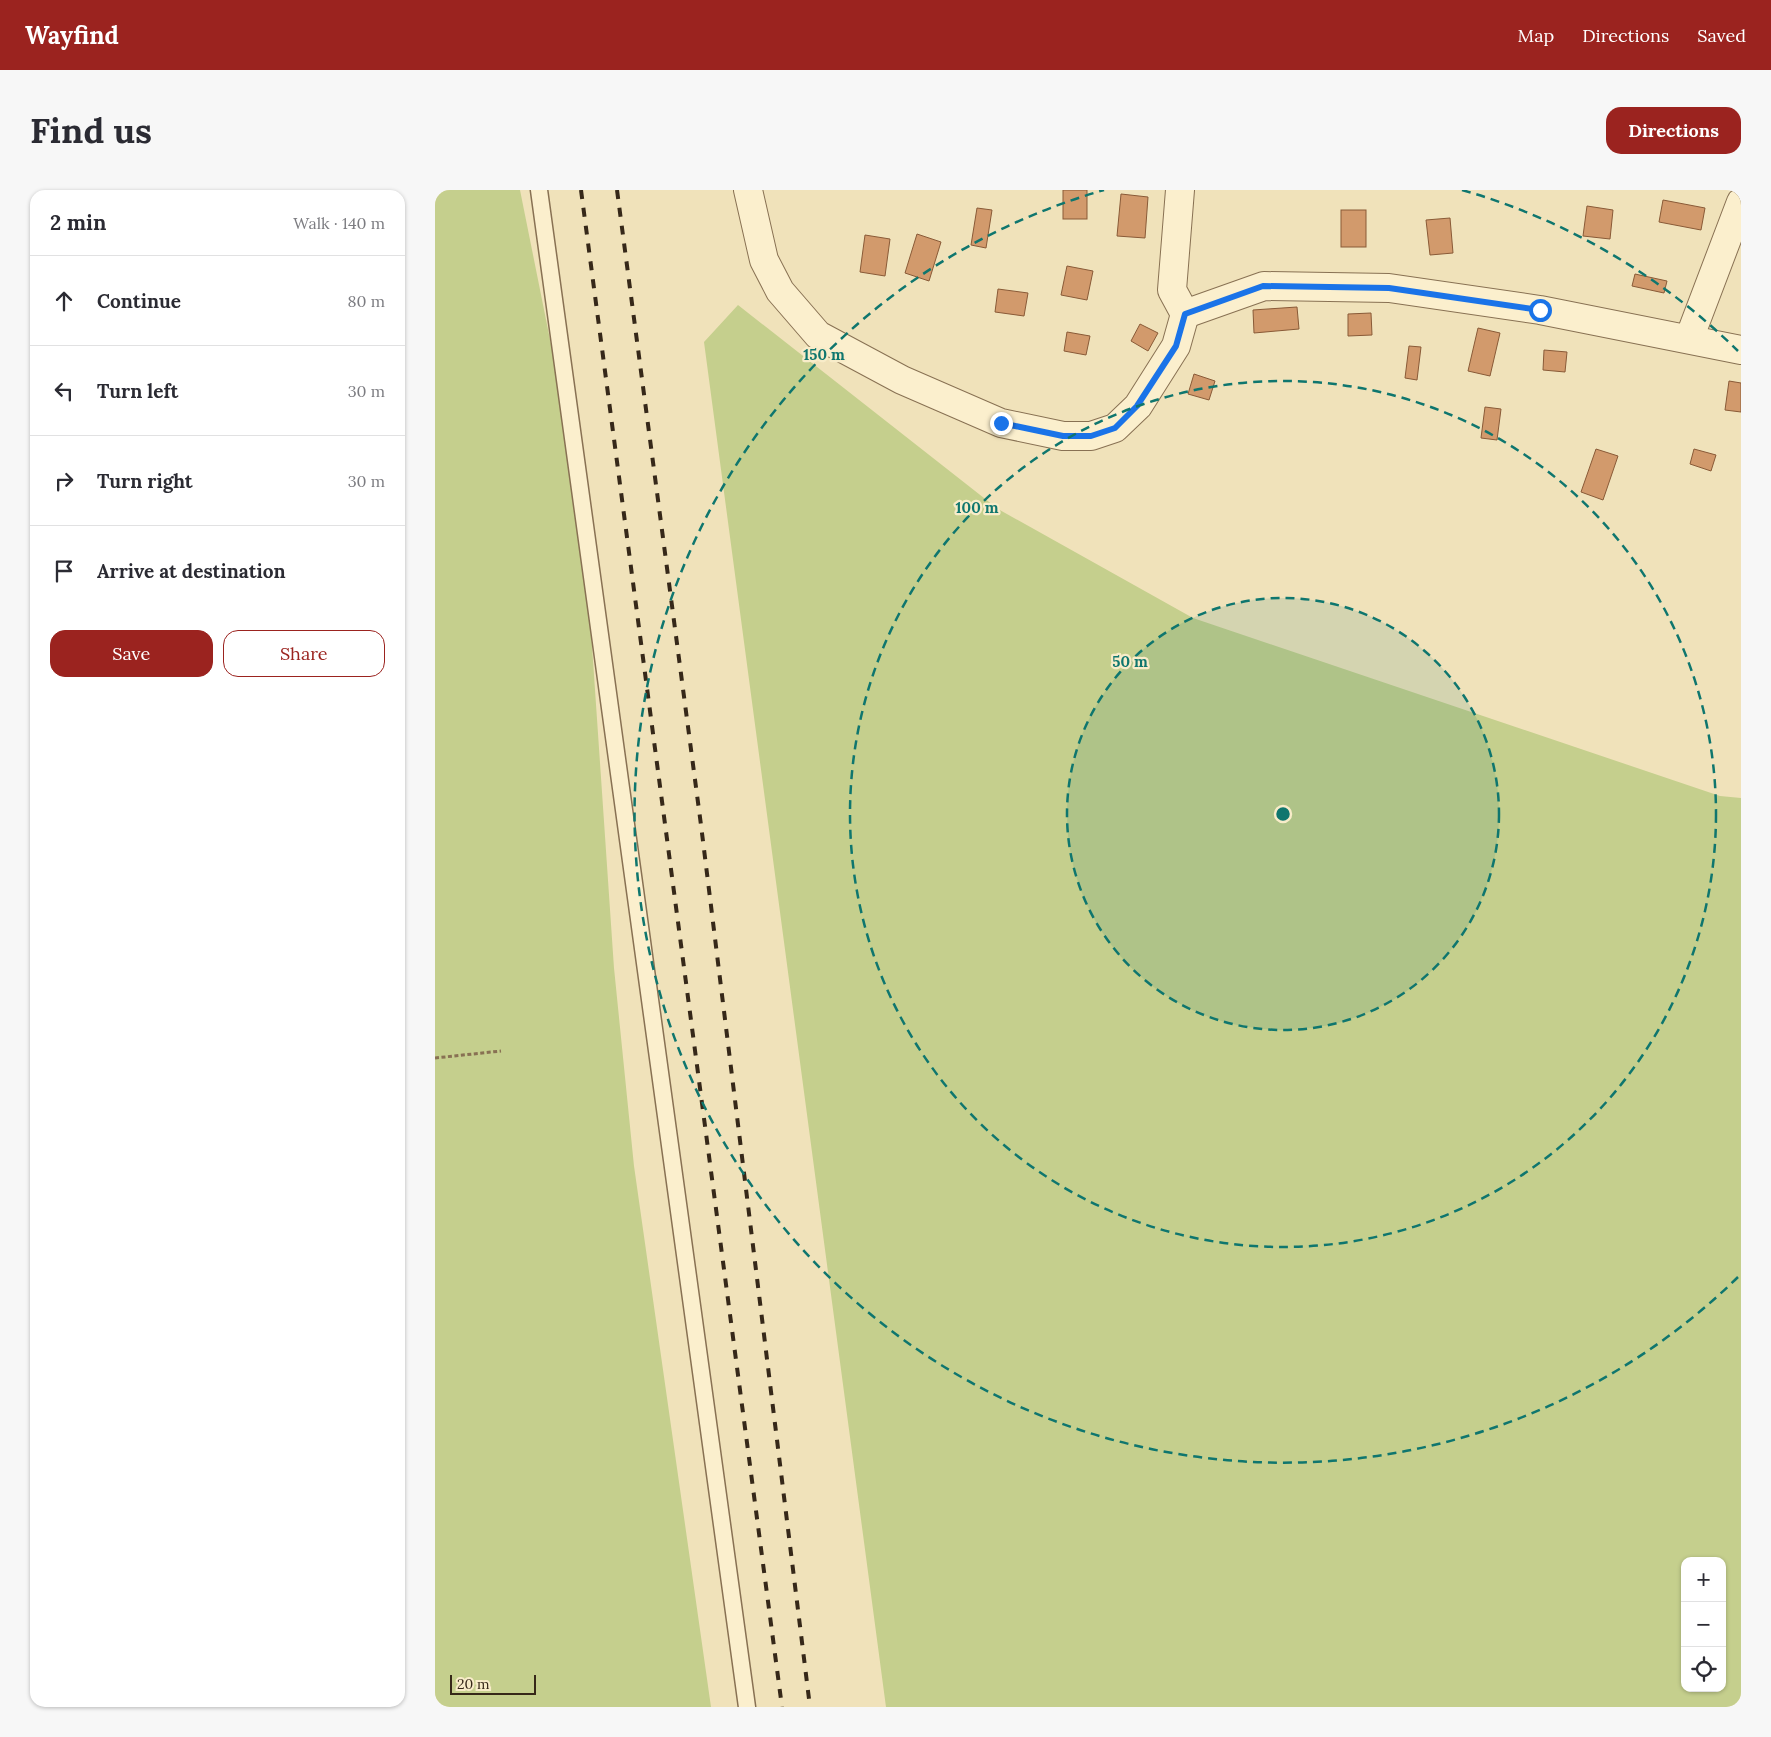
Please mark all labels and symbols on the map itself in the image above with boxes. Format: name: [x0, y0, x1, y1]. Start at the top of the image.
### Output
route start: [1529, 299, 1552, 322]
text: 150 m: [803, 345, 845, 364]
route end: [990, 412, 1013, 435]
text: 100 m: [956, 498, 999, 517]
text: 50 m: [1112, 652, 1148, 671]
centre of rings: [1274, 805, 1292, 823]
scale bar: [450, 1672, 536, 1695]

